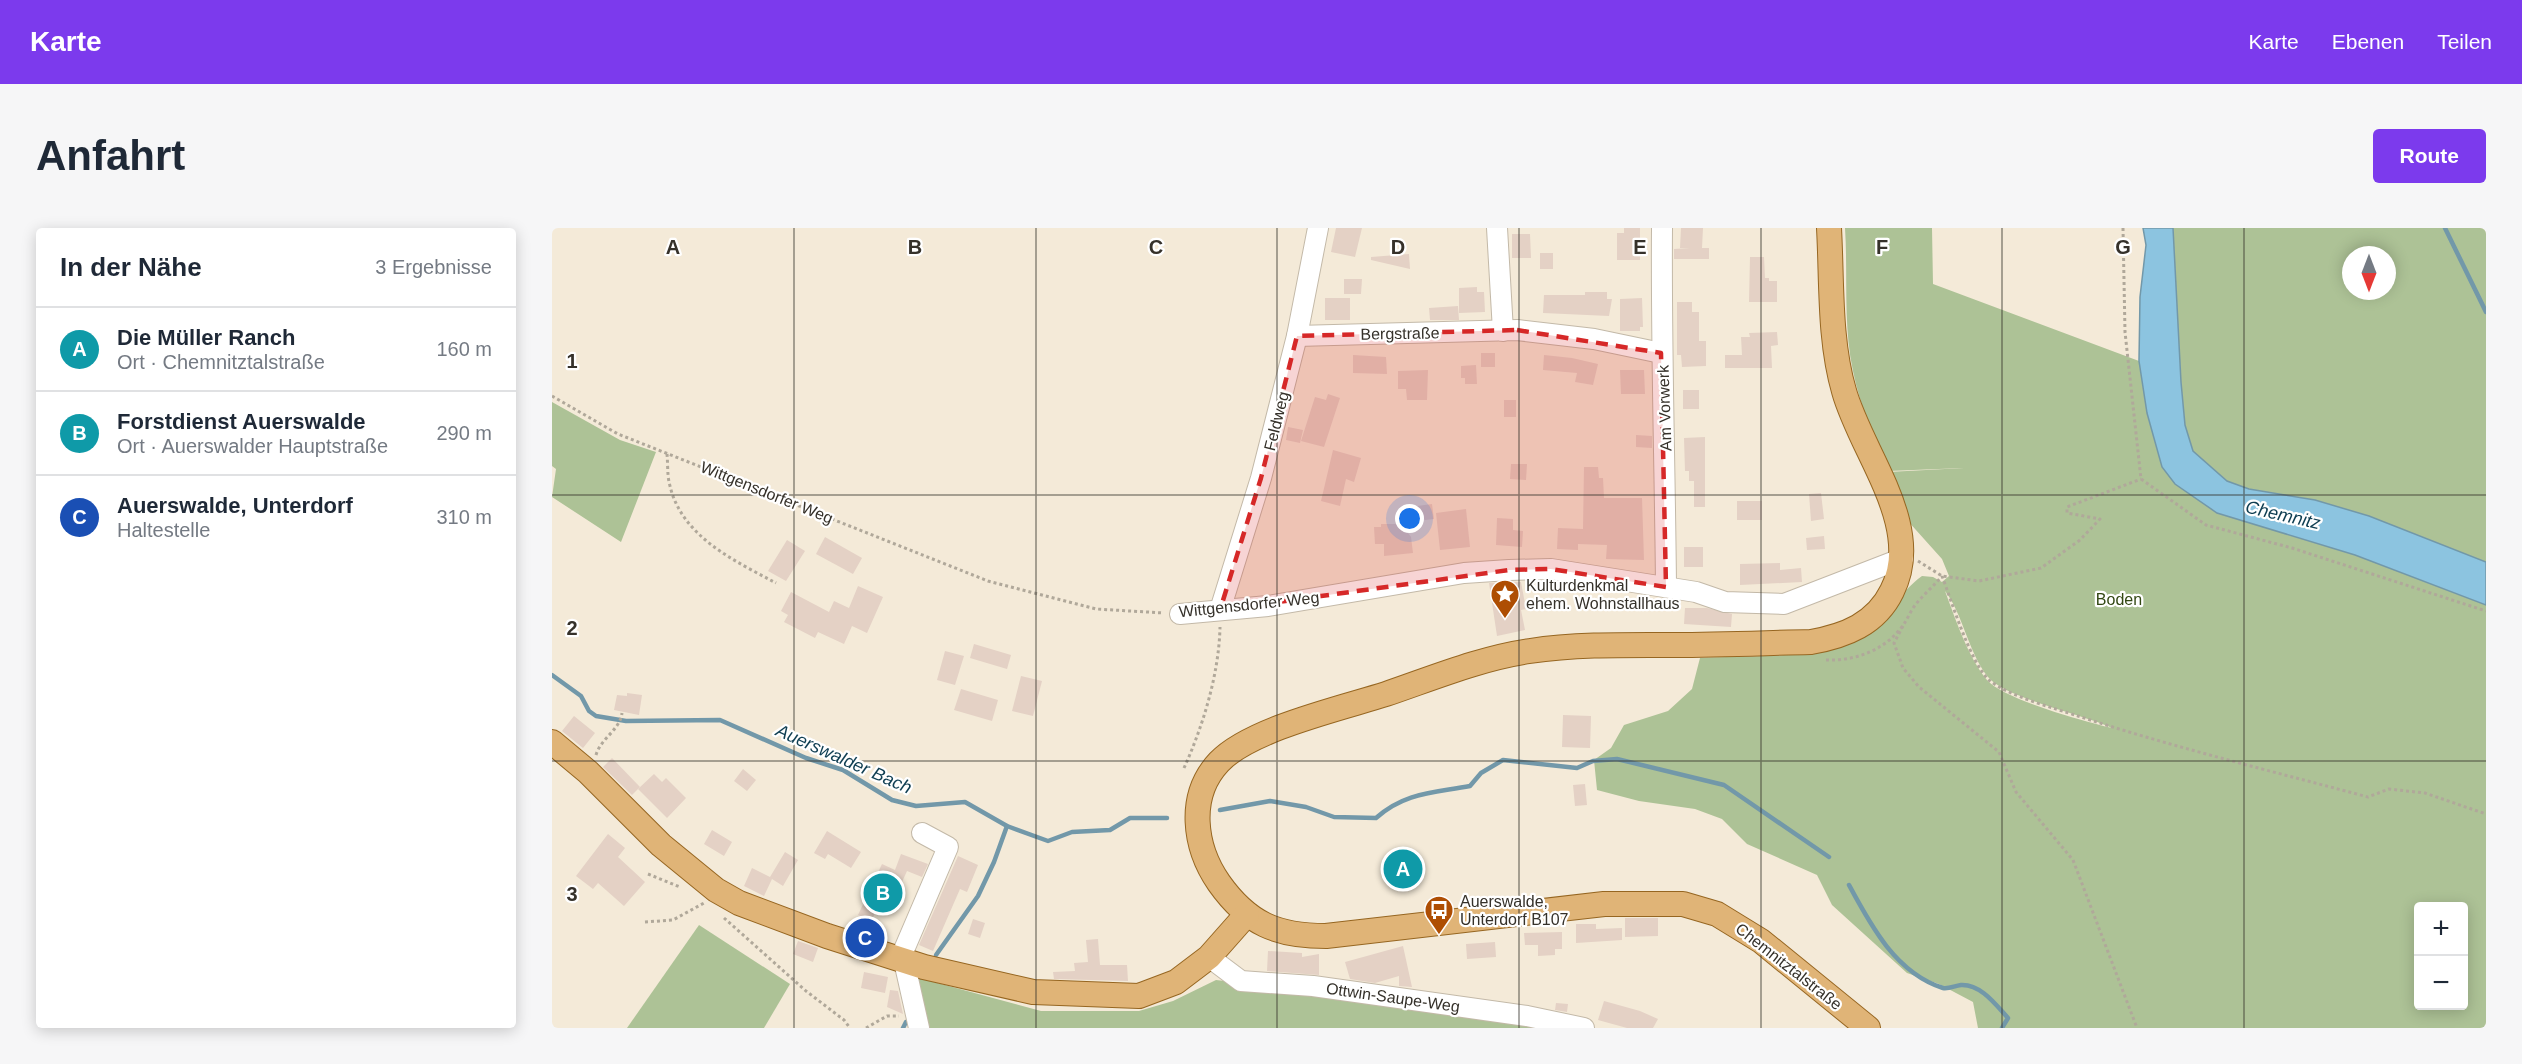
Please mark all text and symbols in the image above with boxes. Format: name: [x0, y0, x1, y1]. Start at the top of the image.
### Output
text: Karte: [30, 26, 102, 57]
text: Karte: [2249, 30, 2299, 53]
text: Ebenen: [2332, 30, 2404, 53]
text: Teilen: [2437, 30, 2492, 53]
button: Route: [2373, 129, 2486, 183]
text: Anfahrt: [36, 132, 185, 179]
text: A: [666, 236, 680, 258]
text: B: [908, 236, 922, 258]
text: C: [1149, 236, 1163, 258]
text: D: [1391, 236, 1405, 258]
text: E: [1633, 236, 1647, 258]
text: F: [1876, 236, 1888, 258]
text: G: [2115, 236, 2131, 258]
north arrow: [2342, 246, 2396, 300]
text: In der Nähe: [60, 252, 202, 282]
text: 3 Ergebnisse: [375, 256, 492, 278]
street label: Bergstraße: [1360, 324, 1440, 343]
text: Die Müller Ranch: [117, 325, 295, 350]
text: A: [72, 338, 87, 360]
text: 160 m: [436, 338, 492, 360]
text: 1: [566, 350, 578, 372]
text: Ort · Chemnitztalstraße: [117, 351, 325, 373]
street label: Am Vorwerk: [1654, 364, 1674, 451]
street label: Feldweg: [1261, 390, 1292, 453]
text: Forstdienst Auerswalde: [117, 409, 366, 434]
text: B: [72, 422, 87, 444]
text: 290 m: [436, 422, 492, 444]
text: Ort · Auerswalder Hauptstraße: [117, 435, 388, 457]
street label: Wittgensdorfer Weg: [698, 458, 835, 527]
text: Auerswalde, Unterdorf: [117, 493, 353, 518]
water label: Chemnitz: [2244, 497, 2322, 533]
your location: [1395, 504, 1424, 533]
text: C: [72, 506, 87, 528]
text: 310 m: [436, 506, 492, 528]
text: Haltestelle: [117, 519, 210, 541]
place label: Kulturdenkmal ehem. Wohnstallhaus: [1526, 577, 1680, 612]
place icon: Kulturdenkmal ehem. Wohnstallhaus: [1489, 578, 1521, 620]
street label: Wittgensdorfer Weg: [1178, 589, 1320, 620]
park label: Boden: [2096, 591, 2142, 608]
text: 2: [566, 617, 578, 639]
water label: Auerswalder Bach: [772, 720, 915, 798]
pin: A: [1384, 846, 1422, 892]
pin: B: [864, 870, 902, 916]
text: 3: [566, 883, 578, 905]
place label: Auerswalde, Unterdorf B107: [1460, 893, 1569, 928]
bus stop icon: Auerswalde, Unterdorf B107: [1423, 894, 1455, 936]
map controls: [2414, 902, 2468, 1010]
button: +: [2414, 902, 2468, 956]
pin: C: [846, 916, 884, 960]
street label: Chemnitztalstraße: [1732, 920, 1845, 1013]
button: −: [2414, 956, 2468, 1010]
street label: Ottwin-Saupe-Weg: [1325, 980, 1461, 1015]

